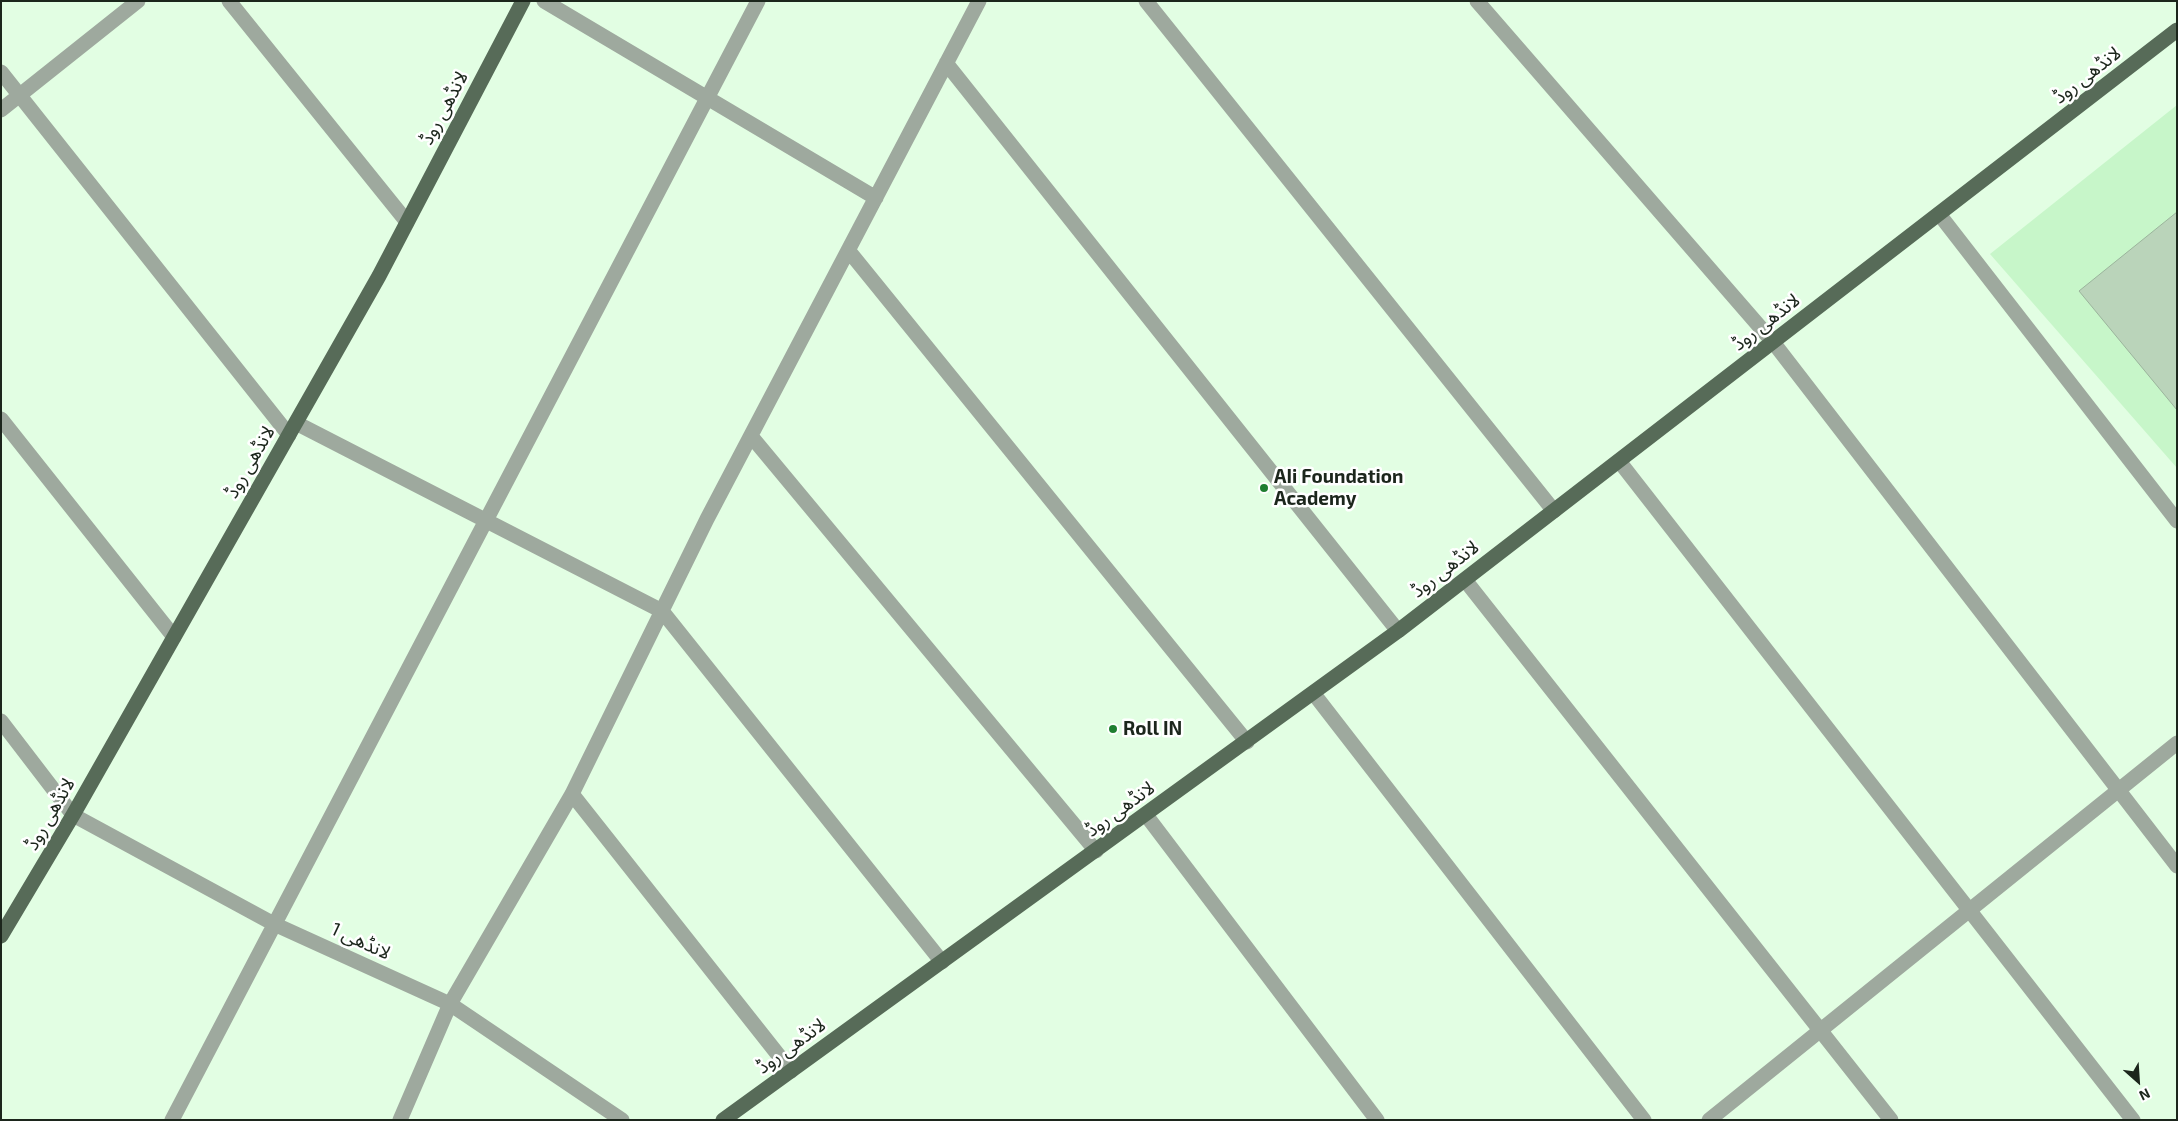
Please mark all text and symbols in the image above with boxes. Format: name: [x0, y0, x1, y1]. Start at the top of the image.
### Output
street label: لانڈھی روڈ: [2048, 41, 2126, 109]
street label: لانڈھی روڈ: [415, 67, 473, 149]
street label: لانڈھی روڈ: [1727, 288, 1805, 356]
street label: لانڈھی روڈ: [220, 422, 280, 502]
place label: AIi Foundation Academy: [1274, 466, 1403, 510]
marker: AIi Foundation Academy: [1258, 482, 1270, 494]
street label: لانڈھی روڈ: [1406, 535, 1484, 603]
place label: Roll IN: [1123, 718, 1182, 740]
marker: Roll IN: [1107, 723, 1119, 735]
street label: لانڈھی روڈ: [20, 774, 80, 854]
street label: لانڈھی روڈ: [1081, 776, 1159, 842]
street label: لانڈھی 1: [328, 917, 394, 965]
street label: لانڈھی روڈ: [752, 1013, 830, 1079]
north arrow: [2113, 1056, 2163, 1106]
text: N: [2137, 1085, 2153, 1105]

